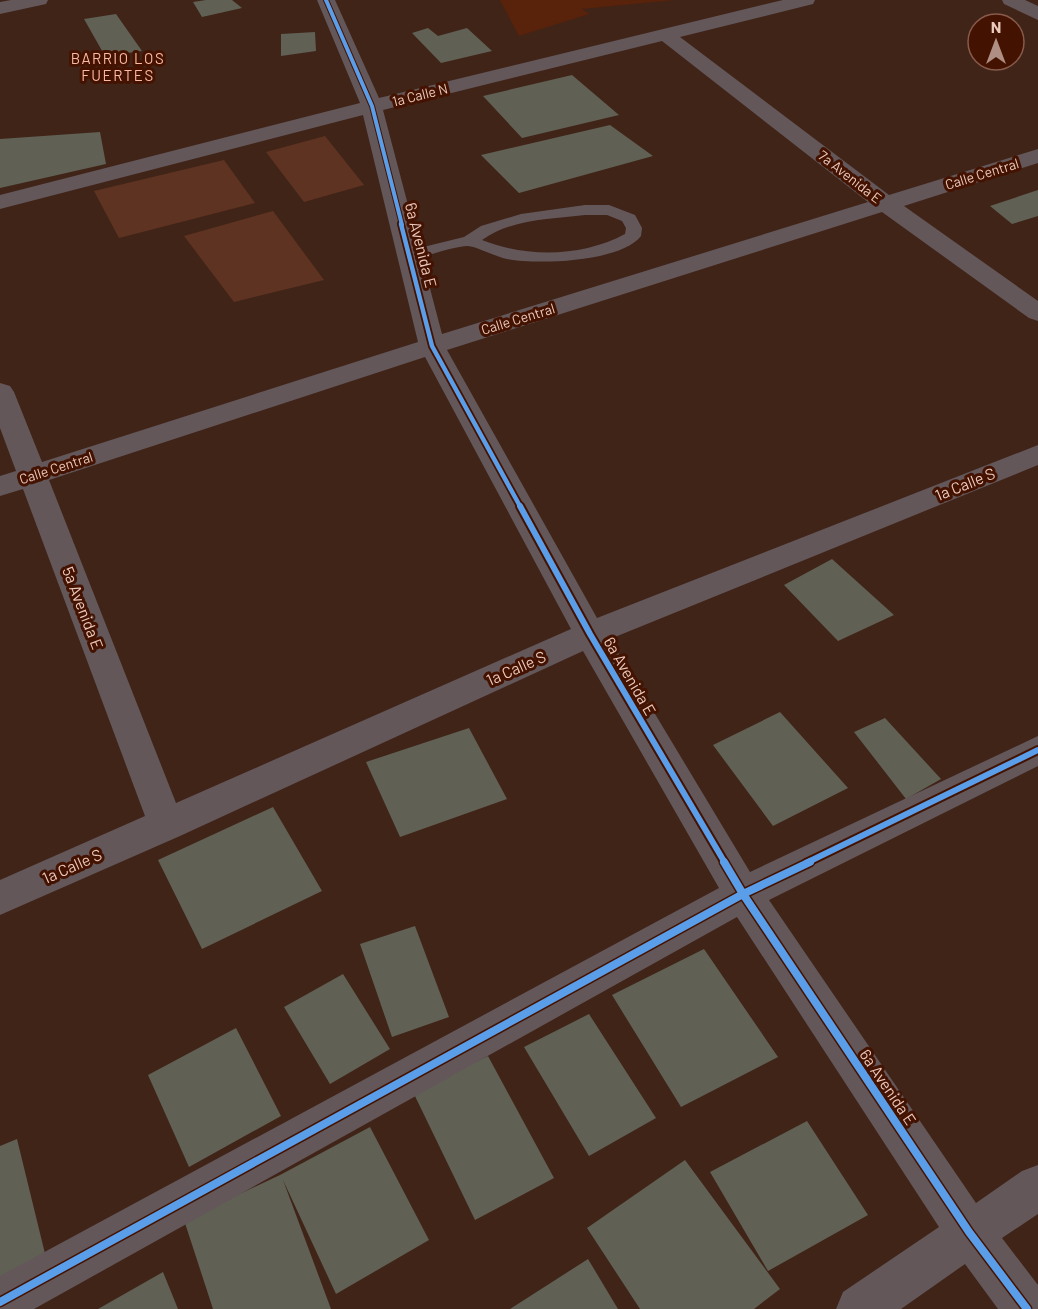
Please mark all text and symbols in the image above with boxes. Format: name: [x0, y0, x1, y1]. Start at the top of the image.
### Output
north arrow: [966, 12, 1026, 72]
text: N: [991, 17, 1001, 36]
district label: BARRIO LOS FUERTES: [71, 49, 165, 84]
street label: 1a Calle N: [390, 79, 449, 110]
street label: 7a Avenida E: [815, 147, 885, 207]
street label: Calle Central: [943, 154, 1021, 193]
street label: 6a Avenida E: [402, 200, 441, 289]
street label: Calle Central: [479, 299, 557, 338]
street label: Calle Central: [17, 448, 95, 487]
street label: 1a Calle S: [932, 463, 998, 504]
street label: 5a Avenida E: [59, 564, 108, 652]
street label: 6a Avenida E: [600, 633, 660, 718]
street label: 1a Calle S: [483, 646, 549, 689]
street label: 1a Calle S: [39, 844, 105, 887]
street label: 6a Avenida E: [856, 1045, 921, 1128]

